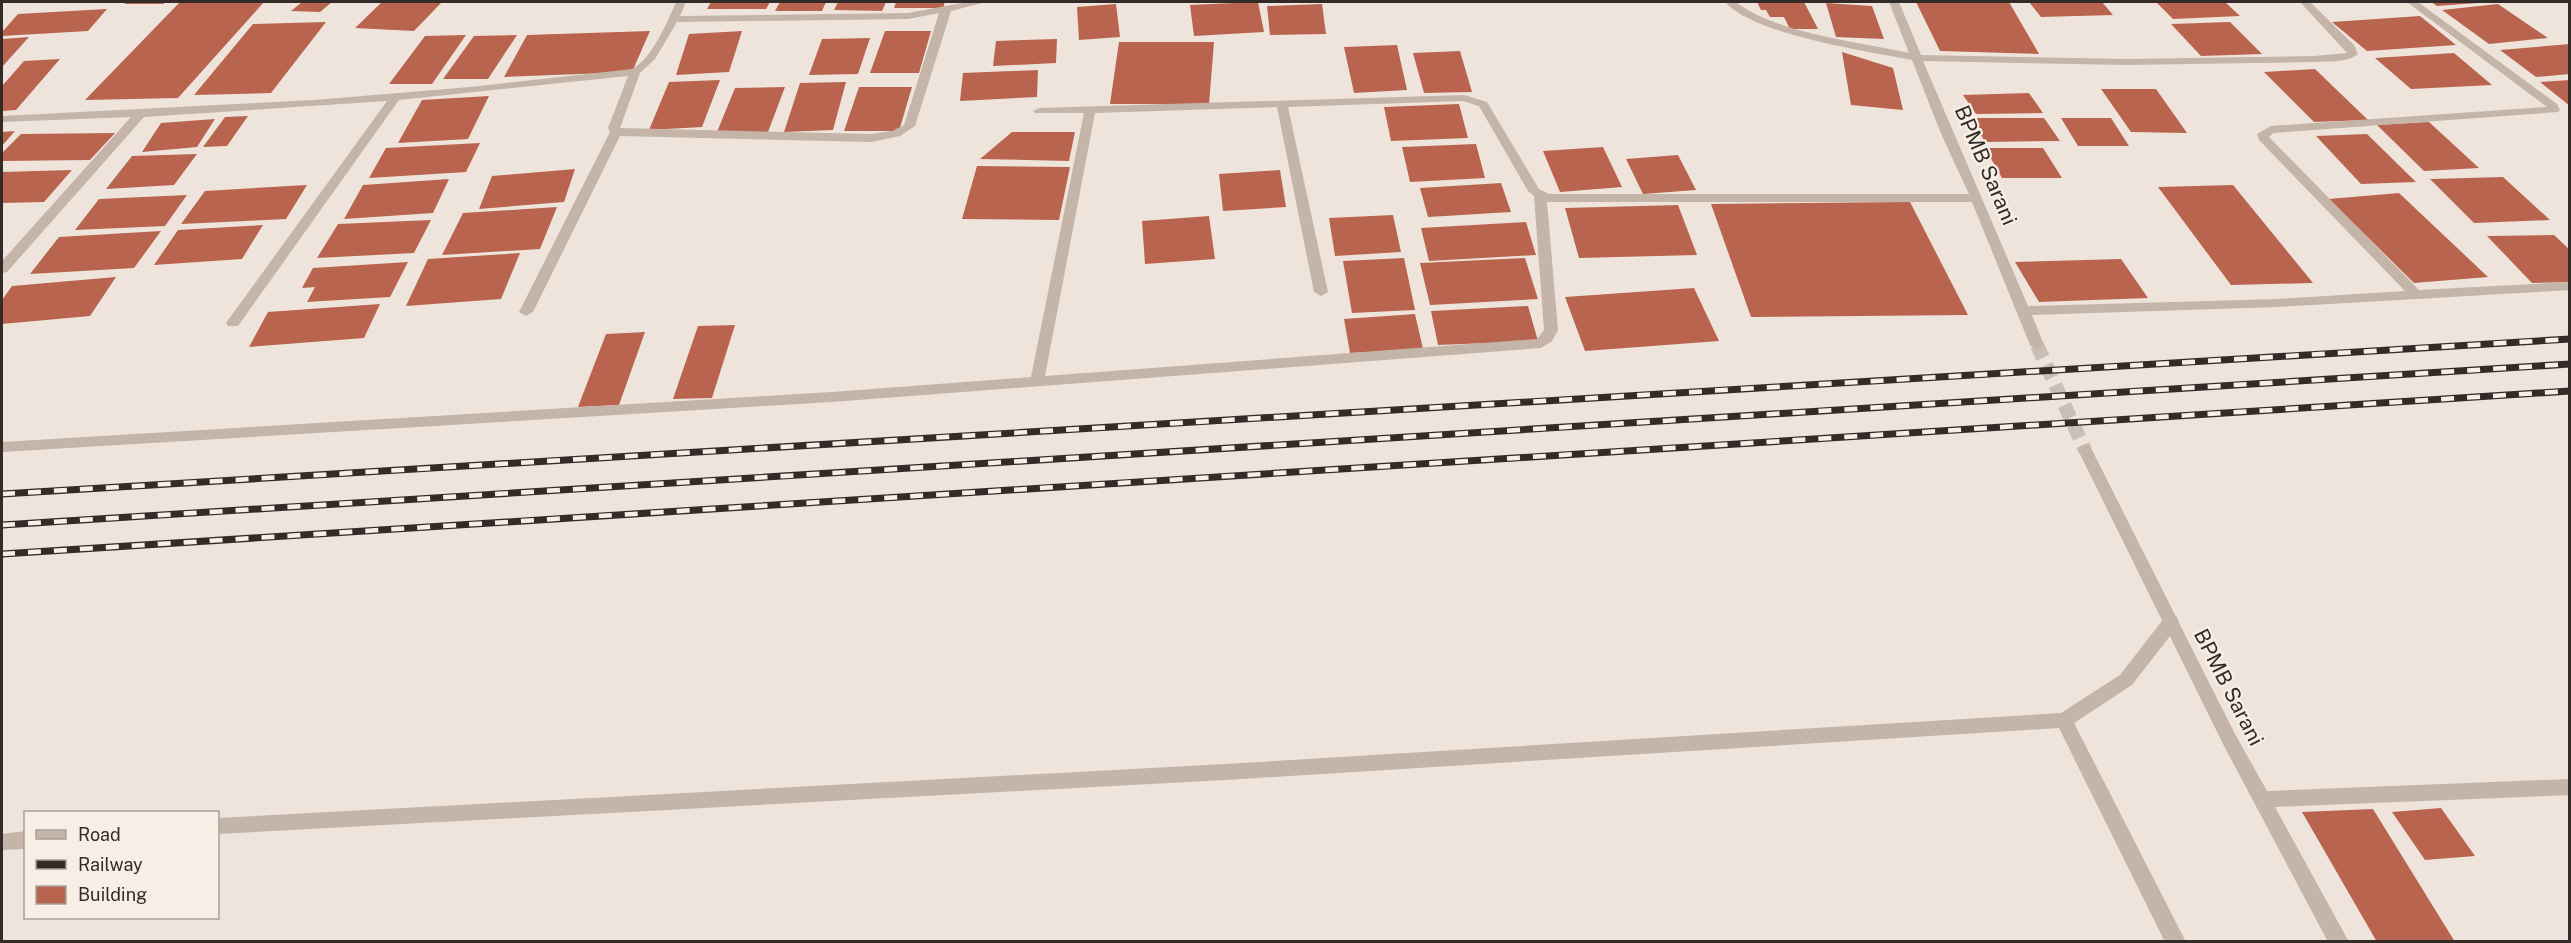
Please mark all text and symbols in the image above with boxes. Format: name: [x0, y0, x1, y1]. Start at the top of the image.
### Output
street label: BPMB Sarani: [1950, 101, 2022, 229]
street label: BPMB Sarani: [2189, 624, 2269, 750]
legend: [24, 811, 219, 919]
text: Road: [78, 824, 121, 845]
text: Railway: [78, 854, 143, 875]
text: Building: [78, 884, 147, 905]

